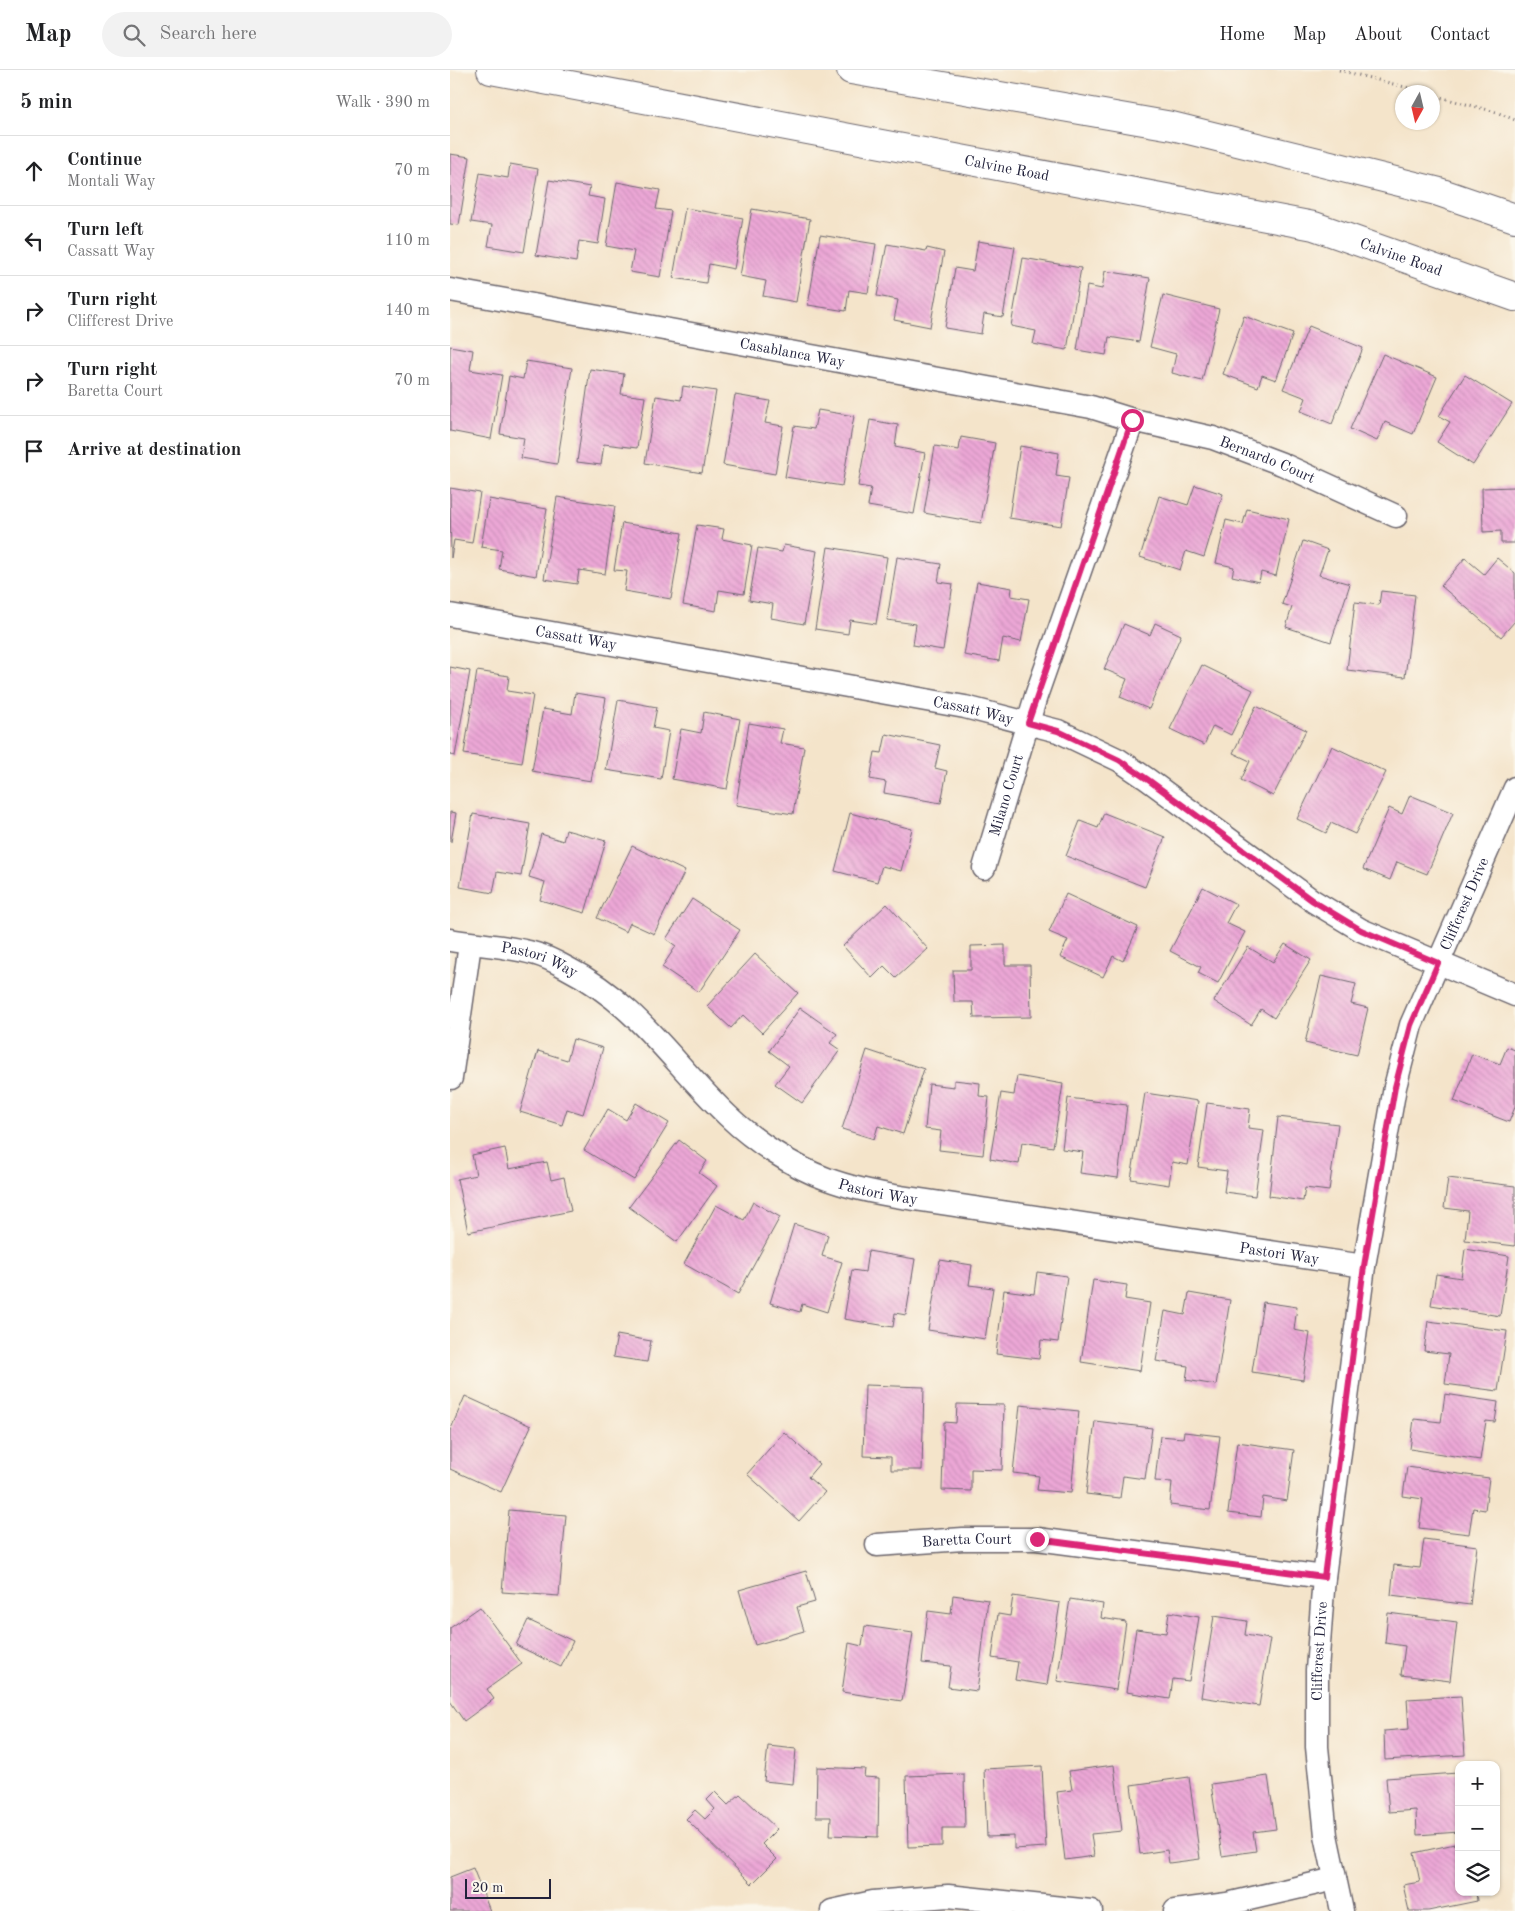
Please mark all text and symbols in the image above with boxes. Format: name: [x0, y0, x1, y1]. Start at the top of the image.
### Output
search box: [102, 12, 452, 57]
icon: search: [120, 21, 148, 49]
text: Map: [25, 23, 72, 47]
text: Search here: [160, 25, 257, 44]
text: Home: [1219, 26, 1265, 44]
text: Map: [1293, 26, 1326, 44]
text: About: [1354, 26, 1402, 44]
text: Contact: [1430, 26, 1490, 44]
north arrow: [1395, 85, 1440, 130]
text: 5 min: [20, 92, 73, 113]
text: Walk · 390 m: [335, 95, 430, 111]
text: Continue: [67, 151, 142, 170]
street label: Calvine Road: [963, 154, 1050, 185]
icon: ahead: [20, 157, 48, 185]
text: 70 m: [394, 163, 430, 179]
text: Montali Way: [67, 174, 156, 190]
text: Turn left: [67, 221, 144, 240]
icon: left: [20, 227, 48, 255]
text: 110 m: [385, 233, 430, 249]
street label: Calvine Road: [1357, 237, 1444, 280]
text: Cassatt Way: [67, 244, 155, 260]
text: Turn right: [67, 291, 157, 310]
icon: right: [20, 297, 48, 325]
text: 140 m: [385, 303, 430, 319]
text: Cliffcrest Drive: [67, 314, 173, 330]
street label: Casablanca Way: [738, 337, 846, 371]
text: Turn right: [67, 361, 157, 380]
icon: right: [20, 367, 48, 395]
text: 70 m: [394, 373, 430, 389]
text: Baretta Court: [67, 384, 163, 400]
route start: [1121, 409, 1144, 432]
street label: Bernardo Court: [1217, 435, 1317, 487]
icon: arrive: [20, 437, 48, 465]
text: Arrive at destination: [67, 441, 241, 460]
street label: Cassatt Way: [534, 624, 618, 654]
street label: Cassatt Way: [931, 695, 1015, 728]
street label: Milano Court: [988, 753, 1027, 838]
street label: Cliffcrest Drive: [1439, 856, 1493, 953]
street label: Pastori Way: [500, 941, 580, 981]
street label: Pastori Way: [836, 1177, 918, 1208]
street label: Pastori Way: [1238, 1241, 1320, 1268]
route end: [1026, 1528, 1049, 1551]
street label: Baretta Court: [921, 1533, 1012, 1551]
street label: Cliffcrest Drive: [1311, 1601, 1331, 1701]
map controls: [1455, 1761, 1500, 1896]
button: +: [1455, 1761, 1500, 1806]
button: −: [1455, 1806, 1500, 1851]
button: layers: [1455, 1851, 1500, 1896]
scale bar: [465, 1876, 551, 1899]
text: 20 m: [472, 1881, 503, 1895]

